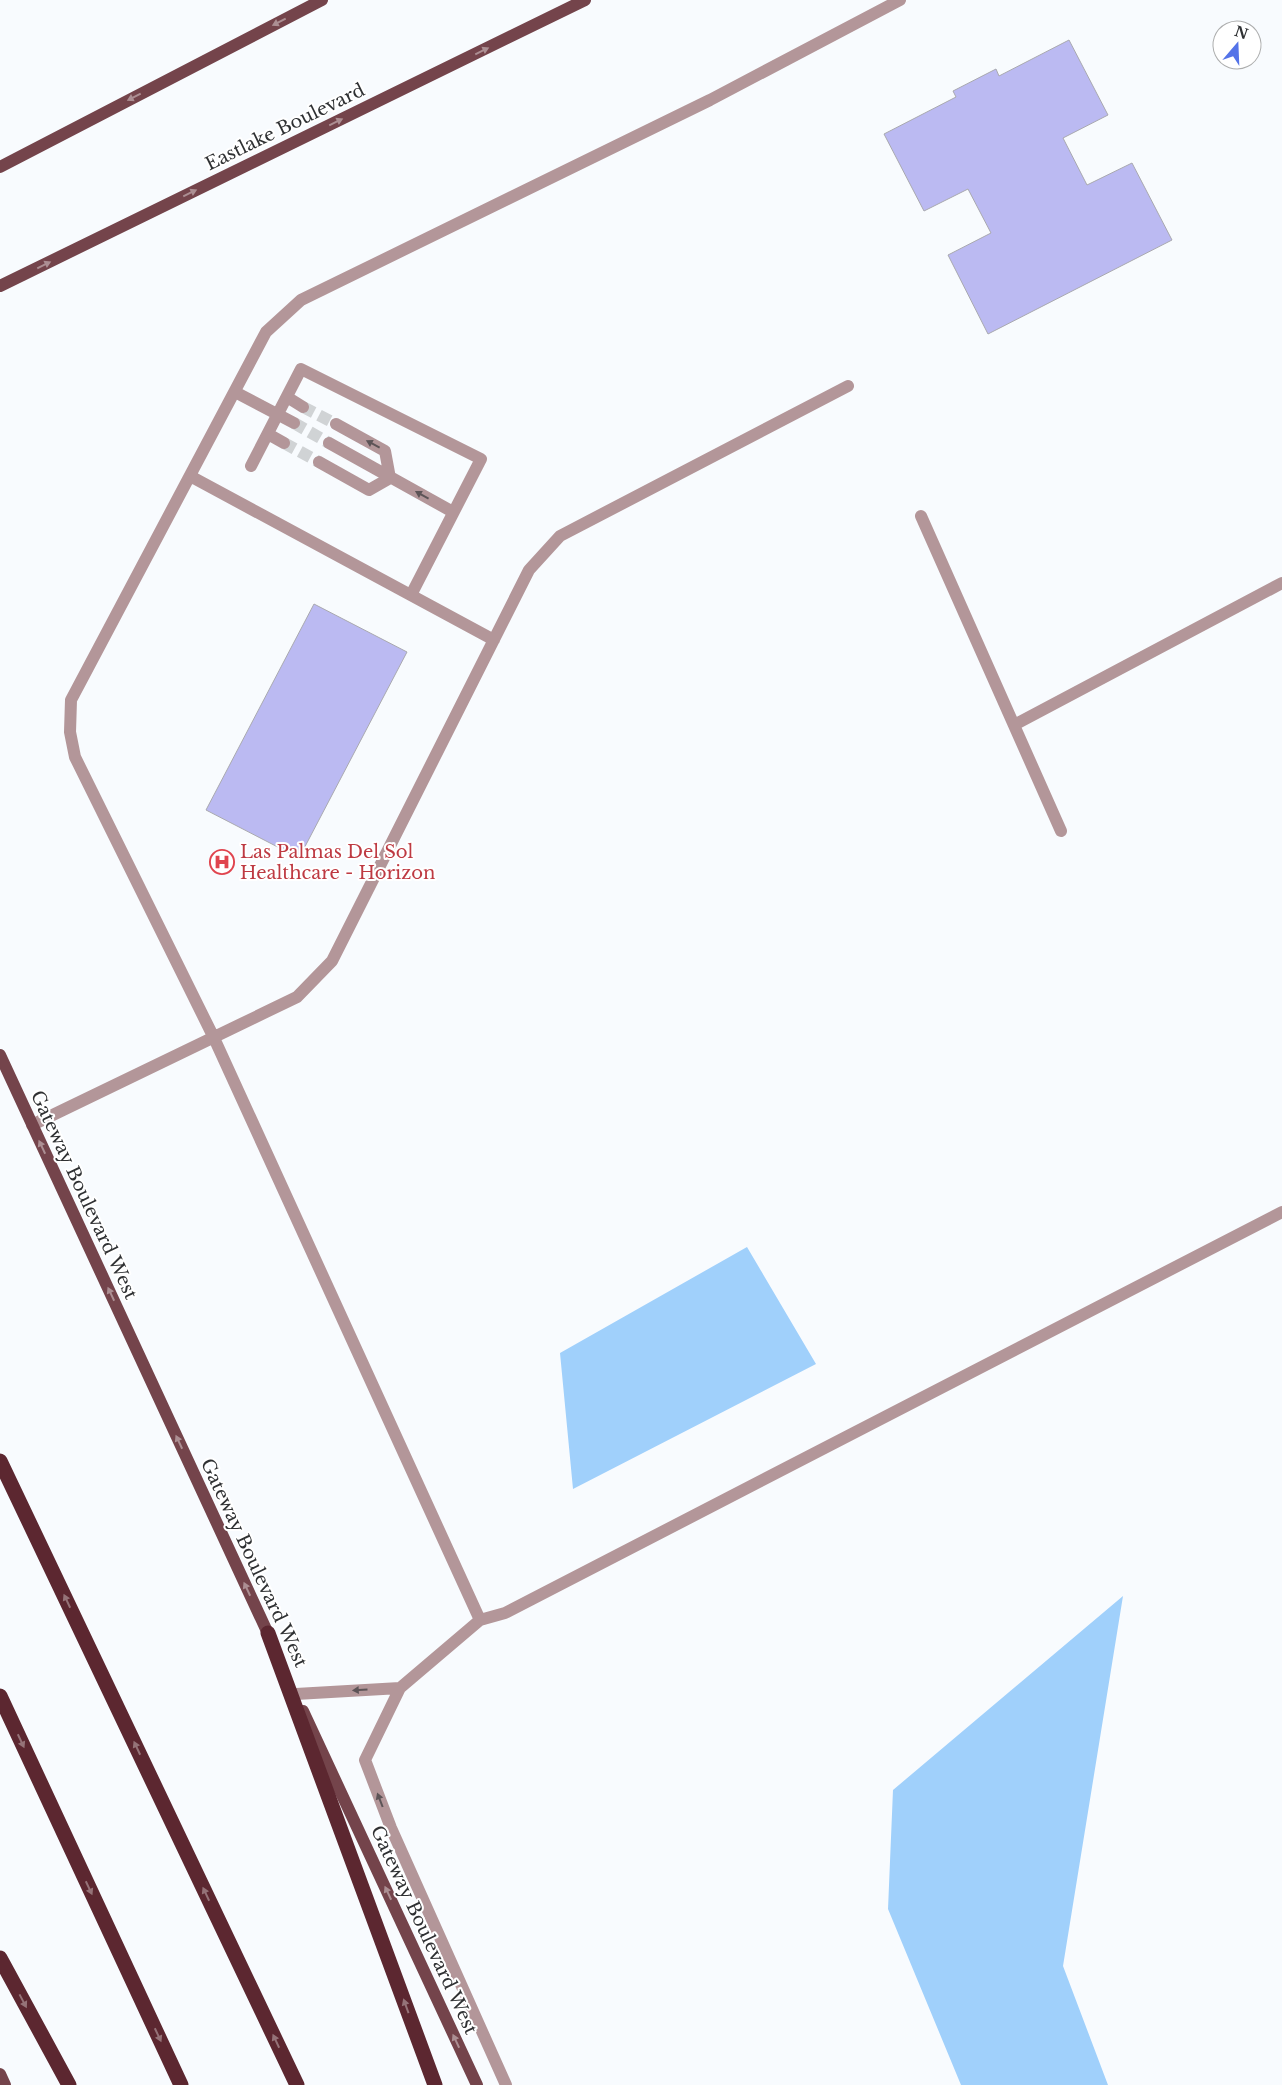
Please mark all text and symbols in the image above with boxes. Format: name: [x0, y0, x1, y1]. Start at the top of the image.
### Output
one-way arrow: [271, 18, 286, 26]
north arrow: [1212, 20, 1262, 70]
text: N: [1232, 22, 1250, 43]
one-way arrow: [475, 46, 489, 54]
street label: Eastlake Boulevard: [202, 79, 368, 175]
one-way arrow: [127, 93, 141, 101]
one-way arrow: [329, 118, 343, 126]
one-way arrow: [183, 189, 197, 197]
one-way arrow: [37, 260, 51, 268]
one-way arrow: [366, 440, 380, 448]
one-way arrow: [415, 491, 429, 499]
place label: Las Palmas Del Sol Healthcare - Horizon: [240, 841, 435, 884]
hospital icon: Las Palmas Del Sol Healthcare - Horizon: [209, 849, 235, 875]
street label: Gateway Boulevard West: [26, 1087, 142, 1303]
one-way arrow: [38, 1140, 46, 1154]
one-way arrow: [106, 1287, 114, 1301]
one-way arrow: [175, 1435, 183, 1449]
street label: Gateway Boulevard West: [196, 1455, 312, 1671]
one-way arrow: [243, 1582, 251, 1596]
one-way arrow: [62, 1594, 70, 1608]
one-way arrow: [352, 1687, 368, 1695]
one-way arrow: [17, 1734, 25, 1748]
one-way arrow: [132, 1740, 141, 1755]
one-way arrow: [376, 1792, 384, 1807]
street label: Gateway Boulevard West: [366, 1822, 482, 2038]
one-way arrow: [85, 1881, 93, 1895]
one-way arrow: [384, 1886, 392, 1900]
one-way arrow: [202, 1887, 210, 1901]
one-way arrow: [19, 1994, 28, 2007]
one-way arrow: [402, 1999, 409, 2014]
one-way arrow: [154, 2028, 162, 2042]
one-way arrow: [272, 2034, 280, 2048]
one-way arrow: [452, 2034, 460, 2048]

